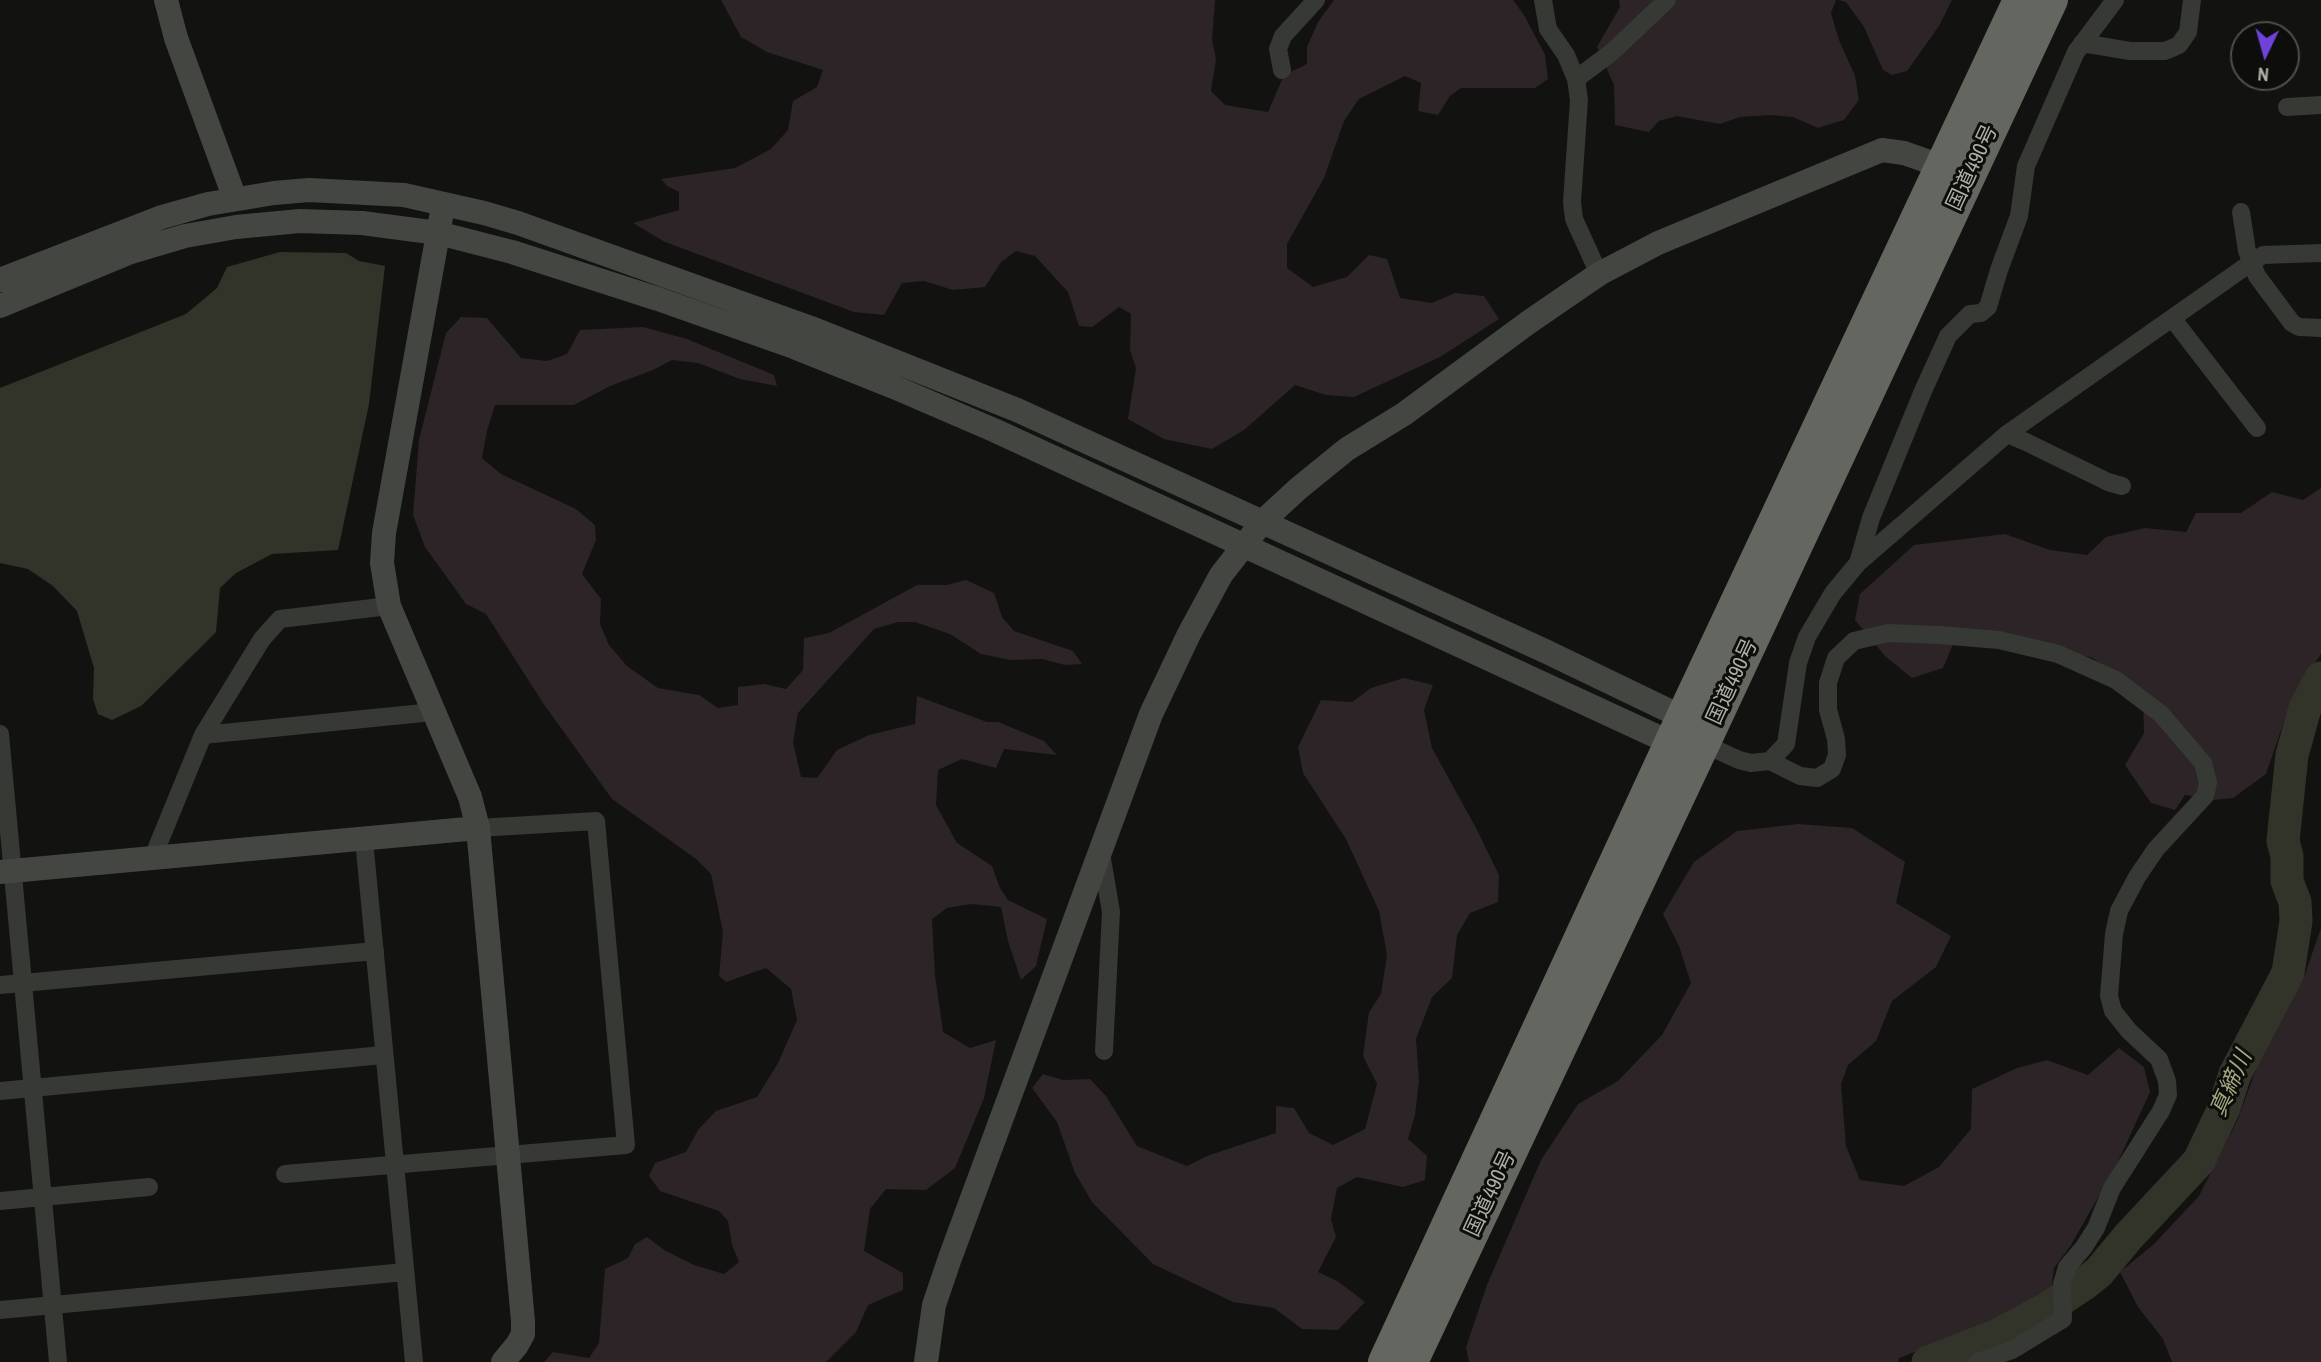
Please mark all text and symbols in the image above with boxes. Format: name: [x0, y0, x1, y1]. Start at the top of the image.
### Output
north arrow: [2230, 21, 2300, 91]
text: N: [2257, 61, 2270, 88]
street label: 国道490号: [1942, 121, 2004, 215]
street label: 国道490号: [1702, 635, 1764, 729]
water label: 真締川: [2205, 1047, 2259, 1121]
street label: 国道490号: [1460, 1147, 1522, 1241]

